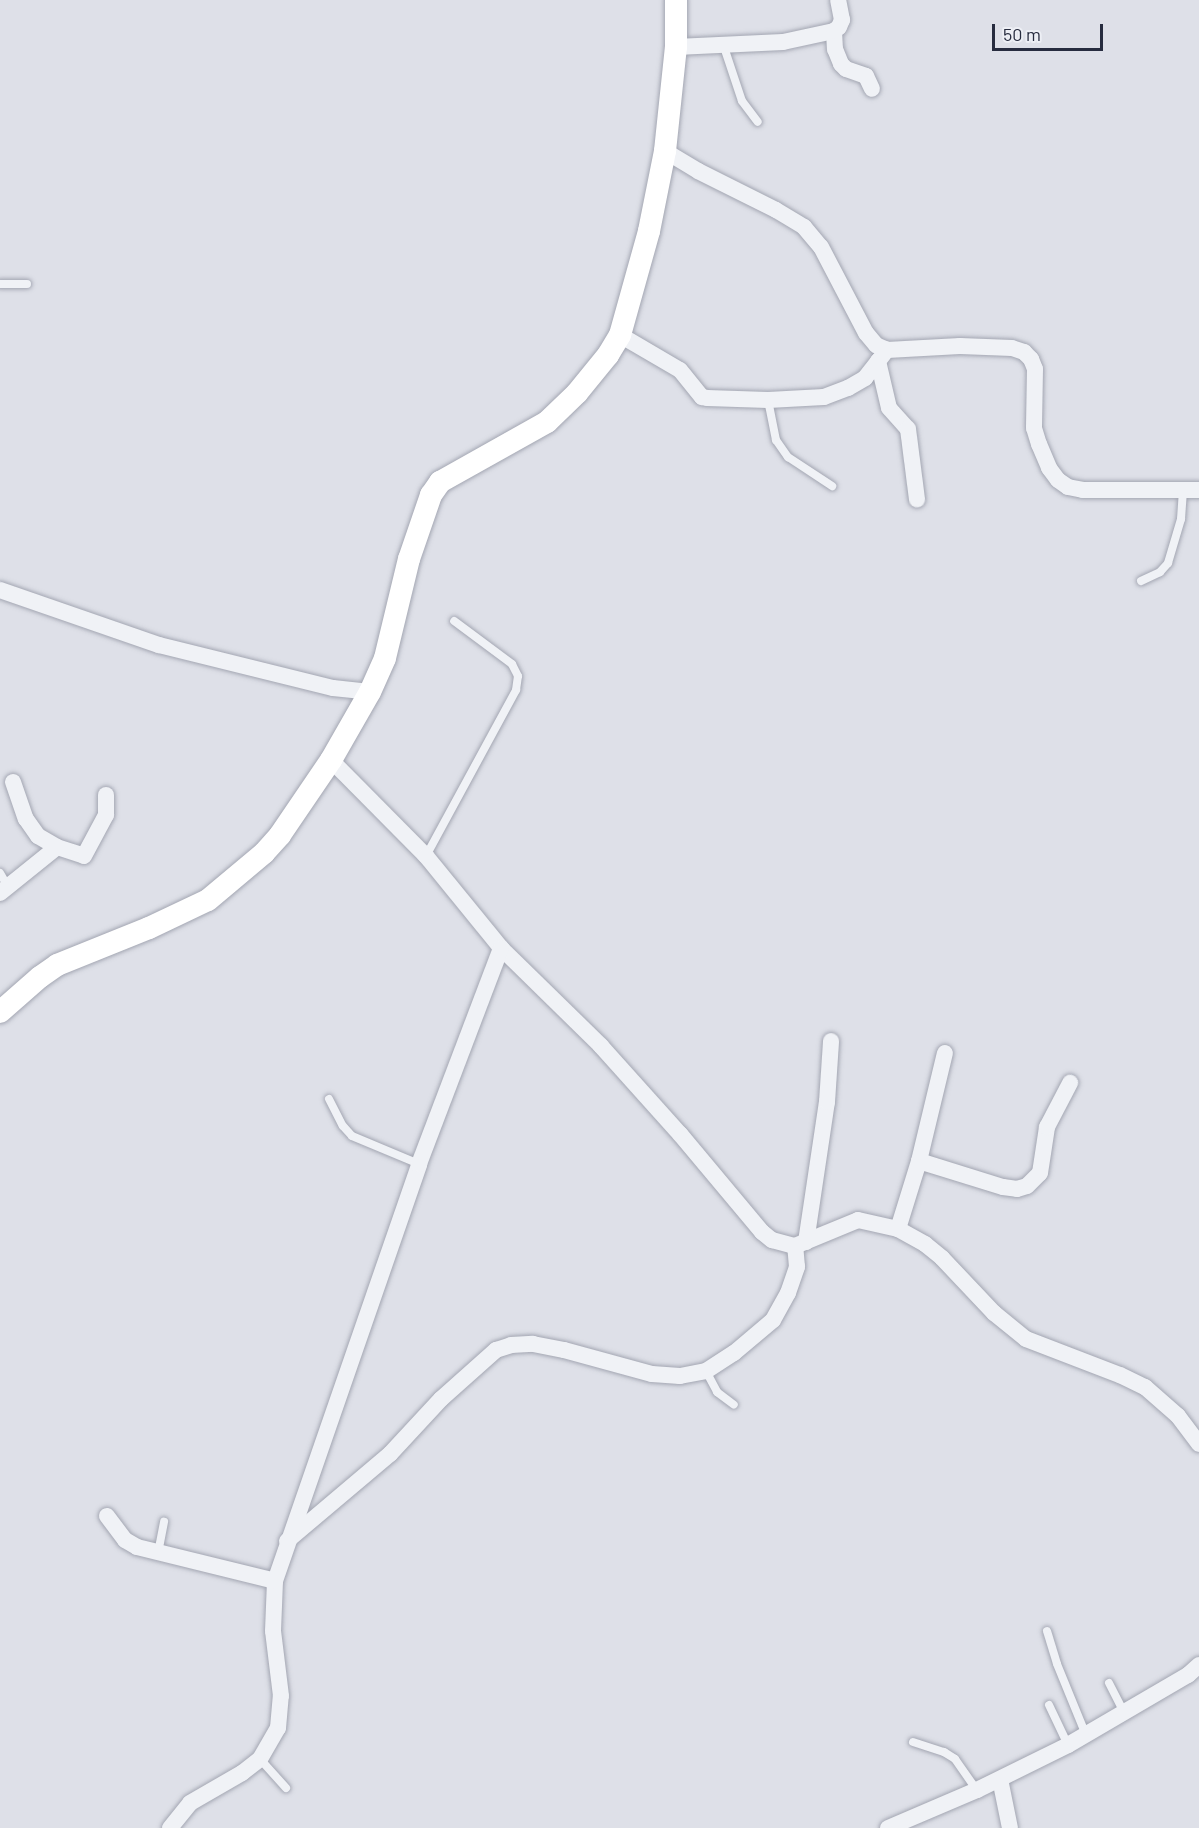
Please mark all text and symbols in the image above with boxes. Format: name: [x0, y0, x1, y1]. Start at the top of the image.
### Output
scale bar: [995, 12, 1106, 50]
text: 50 m: [1003, 23, 1041, 45]

